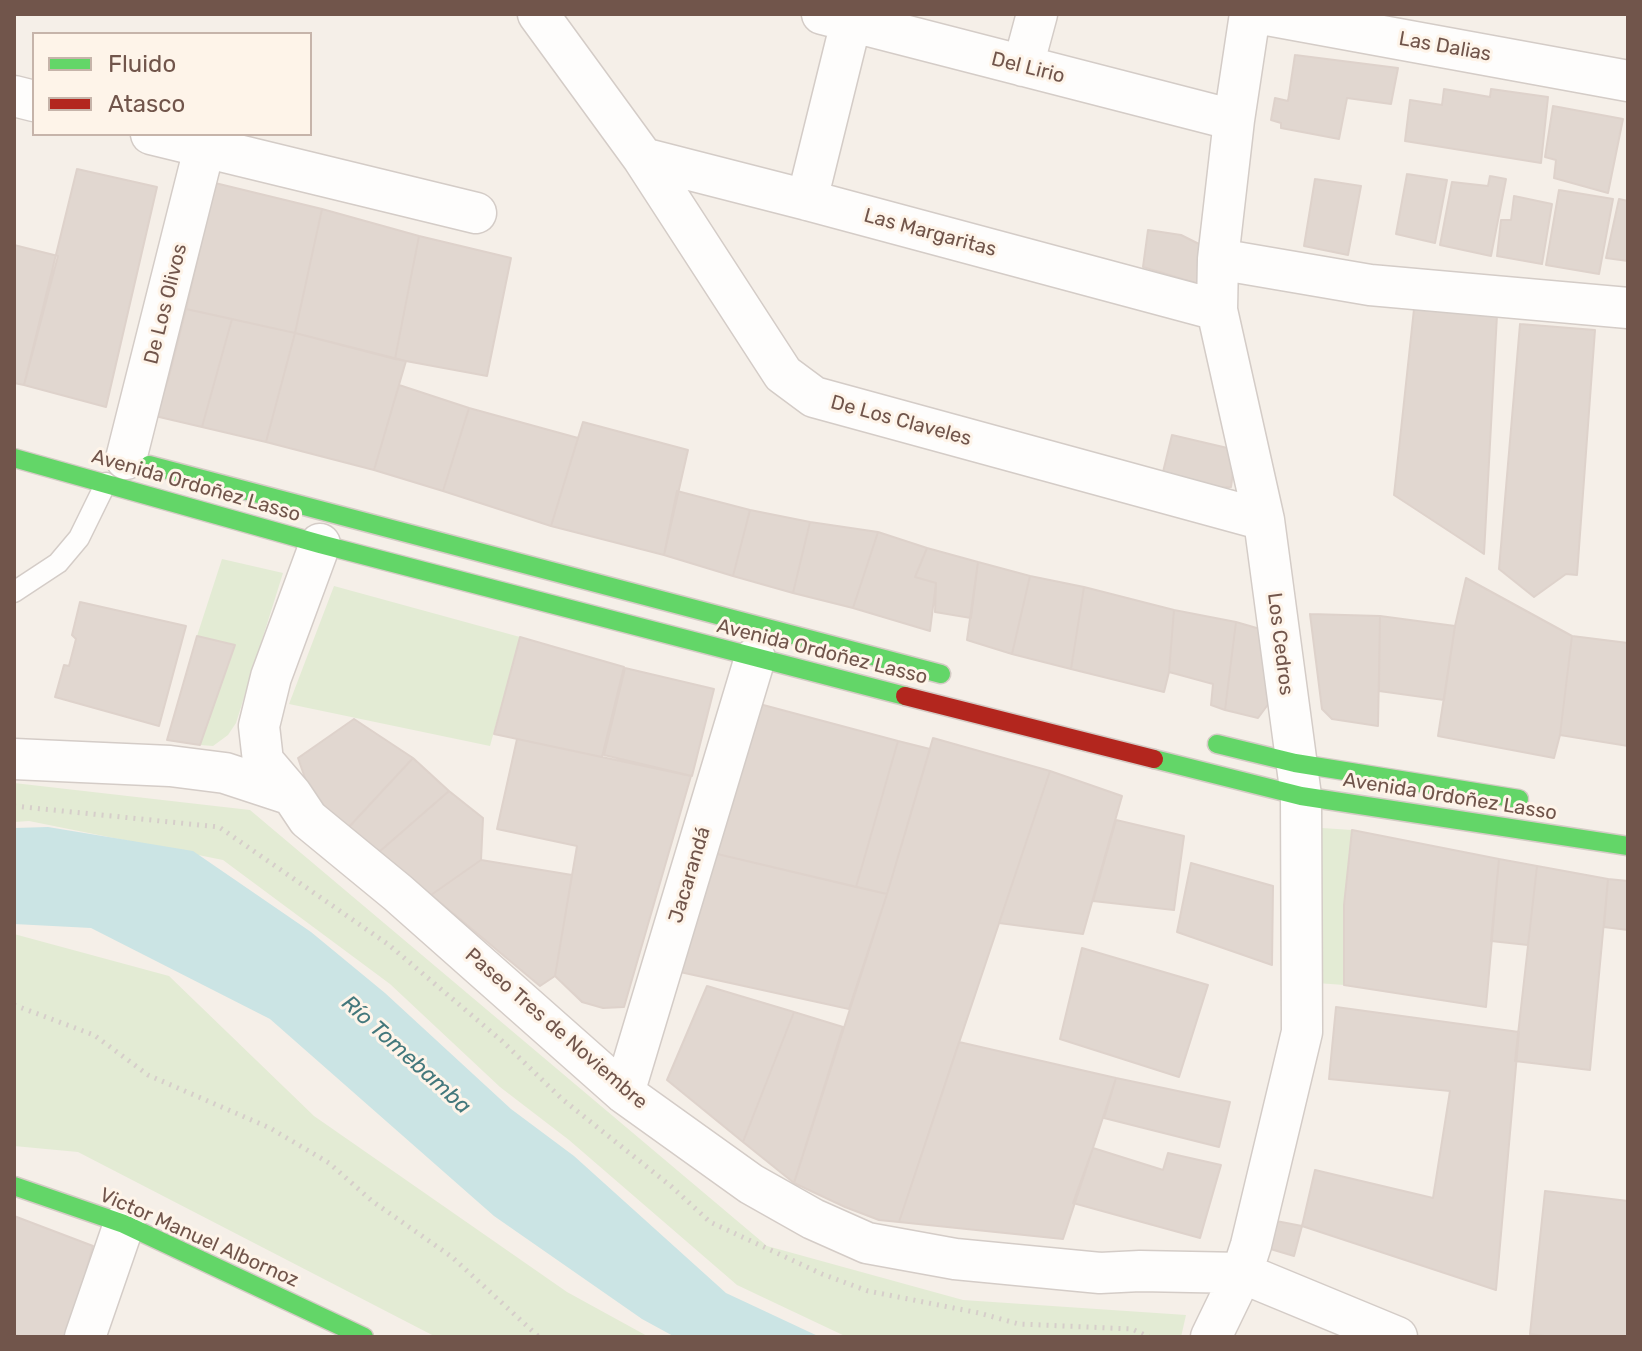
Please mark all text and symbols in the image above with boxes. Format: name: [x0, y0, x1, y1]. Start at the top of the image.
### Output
street label: Las Dalias: [1397, 27, 1493, 67]
legend: [32, 32, 312, 136]
street label: Del Lirio: [989, 47, 1067, 89]
text: Fluido: [108, 50, 176, 78]
text: Atasco: [108, 90, 185, 118]
street label: Las Margaritas: [861, 204, 999, 262]
street label: De Los Olivos: [139, 241, 193, 367]
street label: De Los Claveles: [828, 391, 974, 451]
street label: Avenida Ordoñez Lasso: [89, 445, 303, 527]
street label: Los Cedros: [1262, 591, 1298, 697]
street label: Avenida Ordoñez Lasso: [714, 614, 930, 690]
street label: Avenida Ordoñez Lasso: [1341, 768, 1559, 826]
street label: Jacarandá: [664, 824, 716, 926]
street label: Paseo Tres de Noviembre: [460, 943, 652, 1115]
water label: Río Tomebamba: [336, 990, 476, 1120]
street label: Victor Manuel Albornoz: [96, 1183, 302, 1293]

